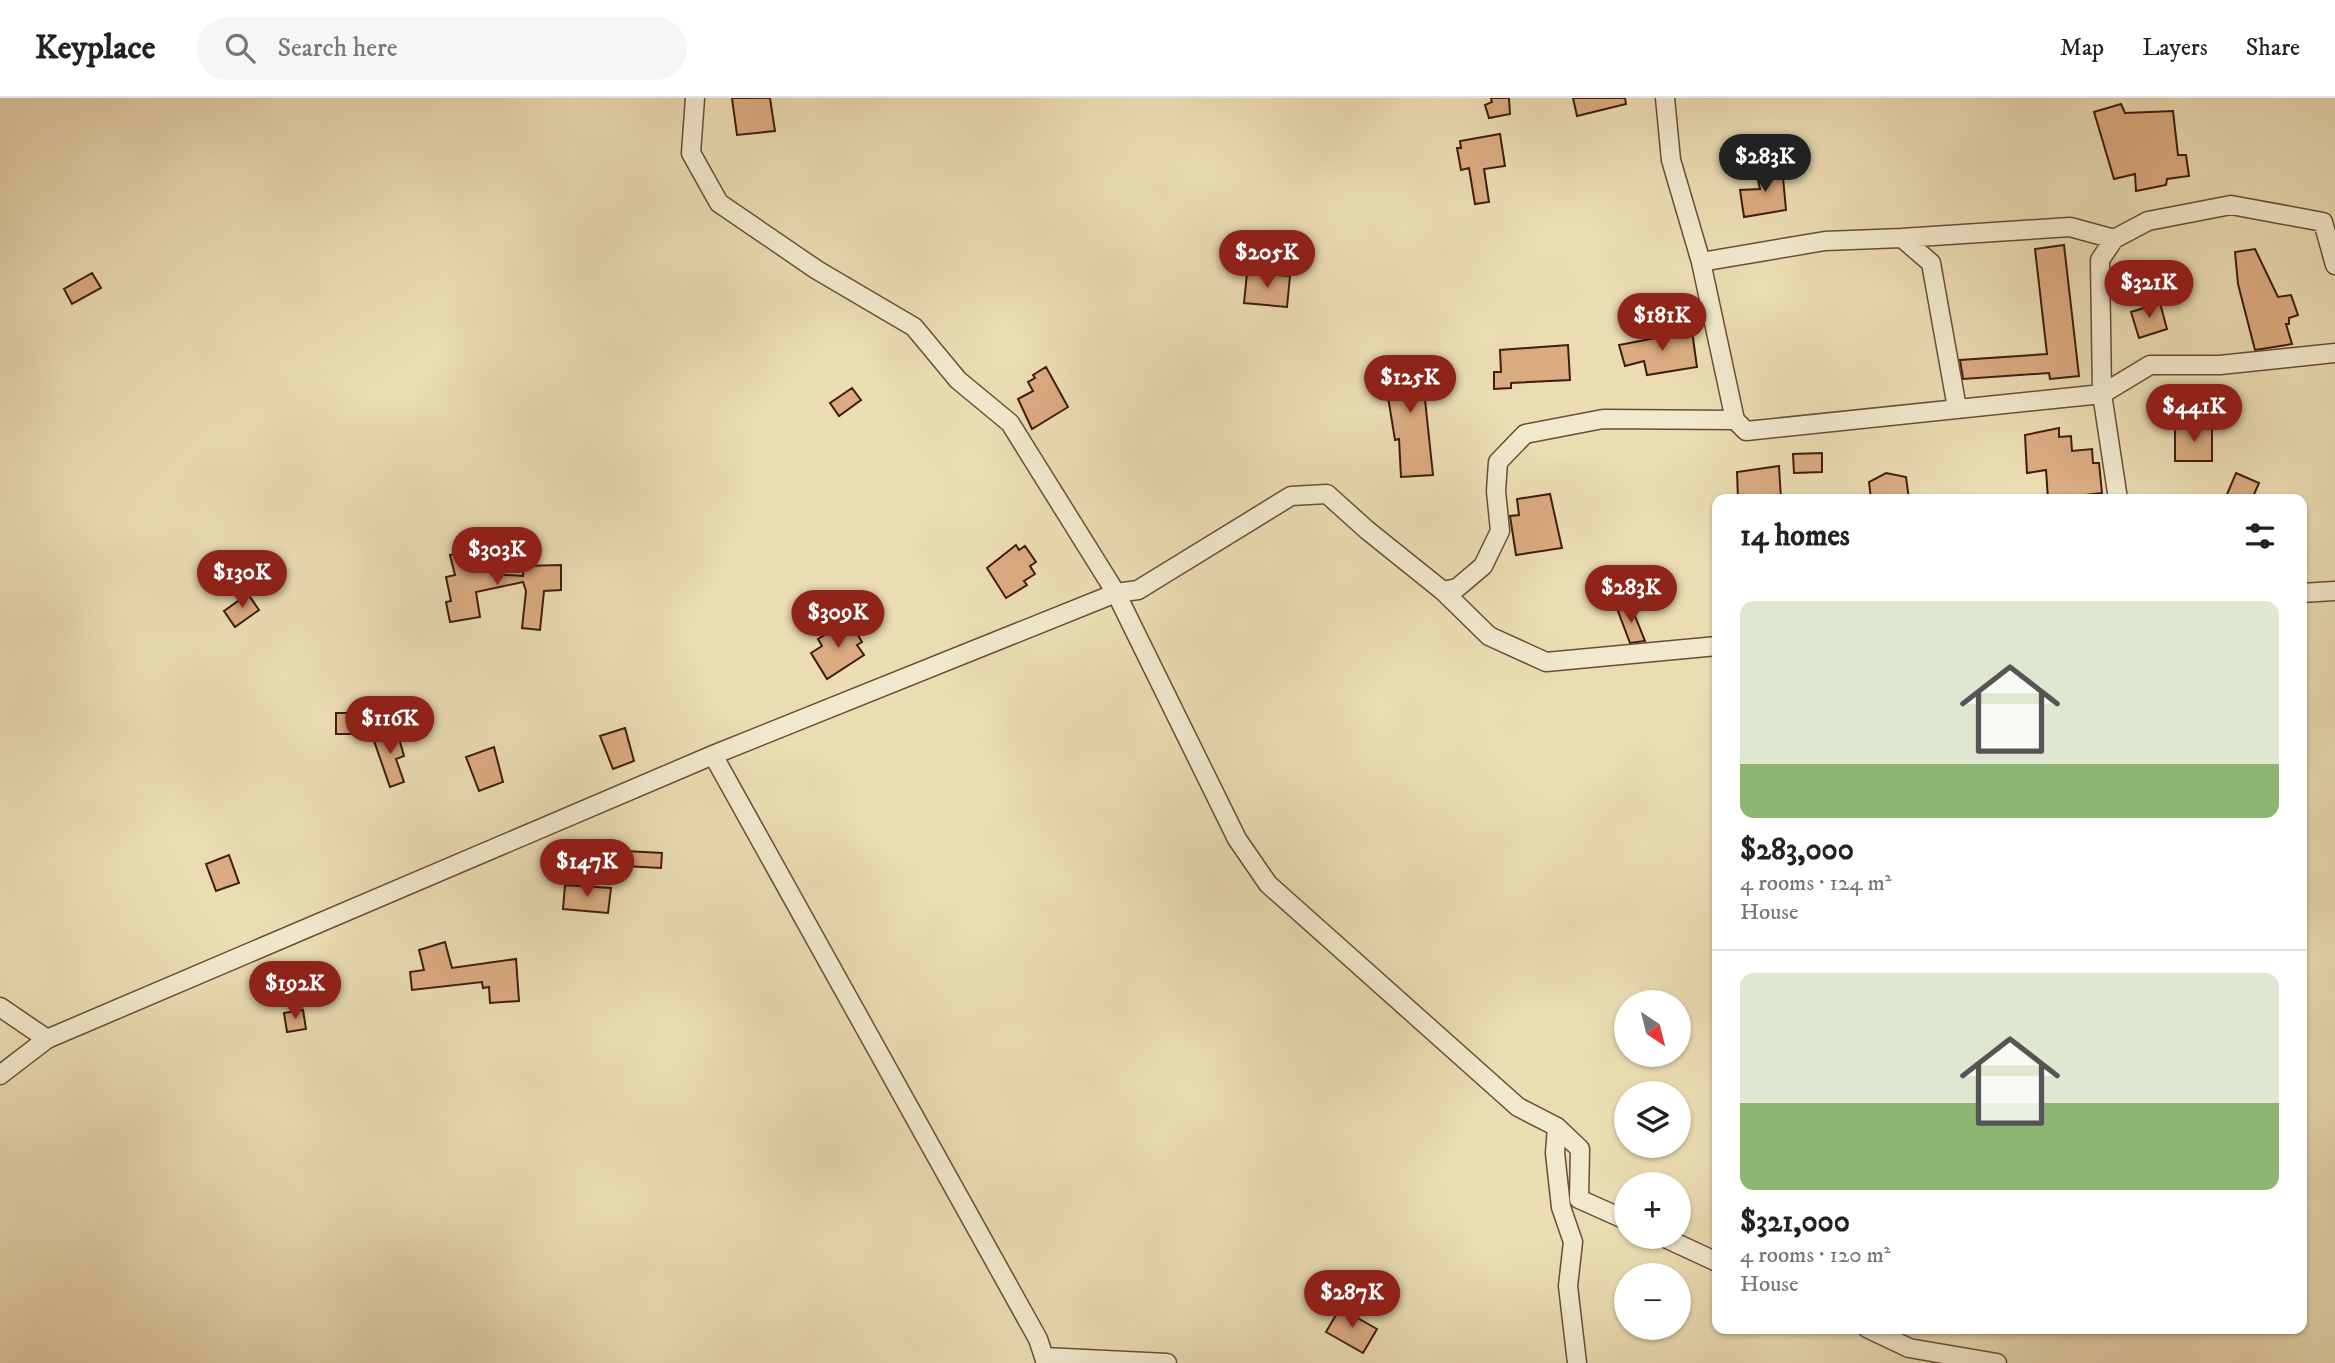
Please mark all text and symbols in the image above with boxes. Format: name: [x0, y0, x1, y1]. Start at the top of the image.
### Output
search box: [197, 17, 687, 80]
text: Keyplace: [35, 28, 155, 69]
icon: search: [221, 29, 259, 67]
text: Search here: [277, 32, 398, 65]
text: Map: [2060, 33, 2104, 63]
text: Layers: [2142, 33, 2208, 63]
text: Share: [2246, 33, 2300, 63]
pin: $283K: [1716, 134, 1814, 194]
text: $283K: [1735, 142, 1795, 171]
pin: $205K: [1218, 230, 1316, 290]
text: $205K: [1235, 238, 1299, 267]
pin: $321K: [2100, 260, 2198, 320]
text: $321K: [2120, 268, 2178, 297]
pin: $181K: [1613, 294, 1711, 353]
text: $181K: [1633, 301, 1691, 330]
pin: $125K: [1361, 356, 1459, 415]
text: $125K: [1380, 363, 1440, 392]
pin: $441K: [2145, 384, 2243, 444]
text: $441K: [2162, 392, 2226, 421]
icon: filters: [2241, 517, 2279, 555]
text: 14 homes: [1740, 518, 1850, 555]
pin: $303K: [448, 528, 546, 587]
text: $303K: [468, 535, 526, 564]
pin: $130K: [193, 550, 291, 610]
text: $130K: [213, 558, 271, 587]
pin: $283K: [1582, 566, 1680, 625]
text: $283K: [1601, 573, 1661, 602]
pin: $309K: [789, 590, 887, 650]
text: $309K: [807, 598, 869, 627]
icon: home: [1947, 646, 2073, 772]
pin: $116K: [341, 696, 439, 756]
text: $116K: [361, 704, 419, 733]
text: $283,000: [1740, 832, 1854, 869]
pin: $147K: [538, 840, 636, 899]
text: $147K: [556, 847, 618, 876]
text: 4 rooms · 124 m²: [1740, 869, 1891, 898]
text: House: [1740, 898, 1798, 927]
pin: $192K: [246, 962, 344, 1021]
text: $192K: [265, 969, 325, 998]
north arrow: [1614, 990, 1690, 1068]
map controls: [1614, 990, 1691, 1340]
icon: home: [1947, 1018, 2073, 1144]
button: layers: [1614, 1081, 1691, 1158]
button: +: [1614, 1172, 1691, 1249]
text: $321,000: [1740, 1204, 1850, 1241]
text: 4 rooms · 120 m²: [1740, 1241, 1891, 1270]
button: −: [1614, 1263, 1691, 1340]
pin: $287K: [1303, 1270, 1401, 1330]
text: House: [1740, 1270, 1798, 1299]
text: $287K: [1320, 1278, 1384, 1307]

